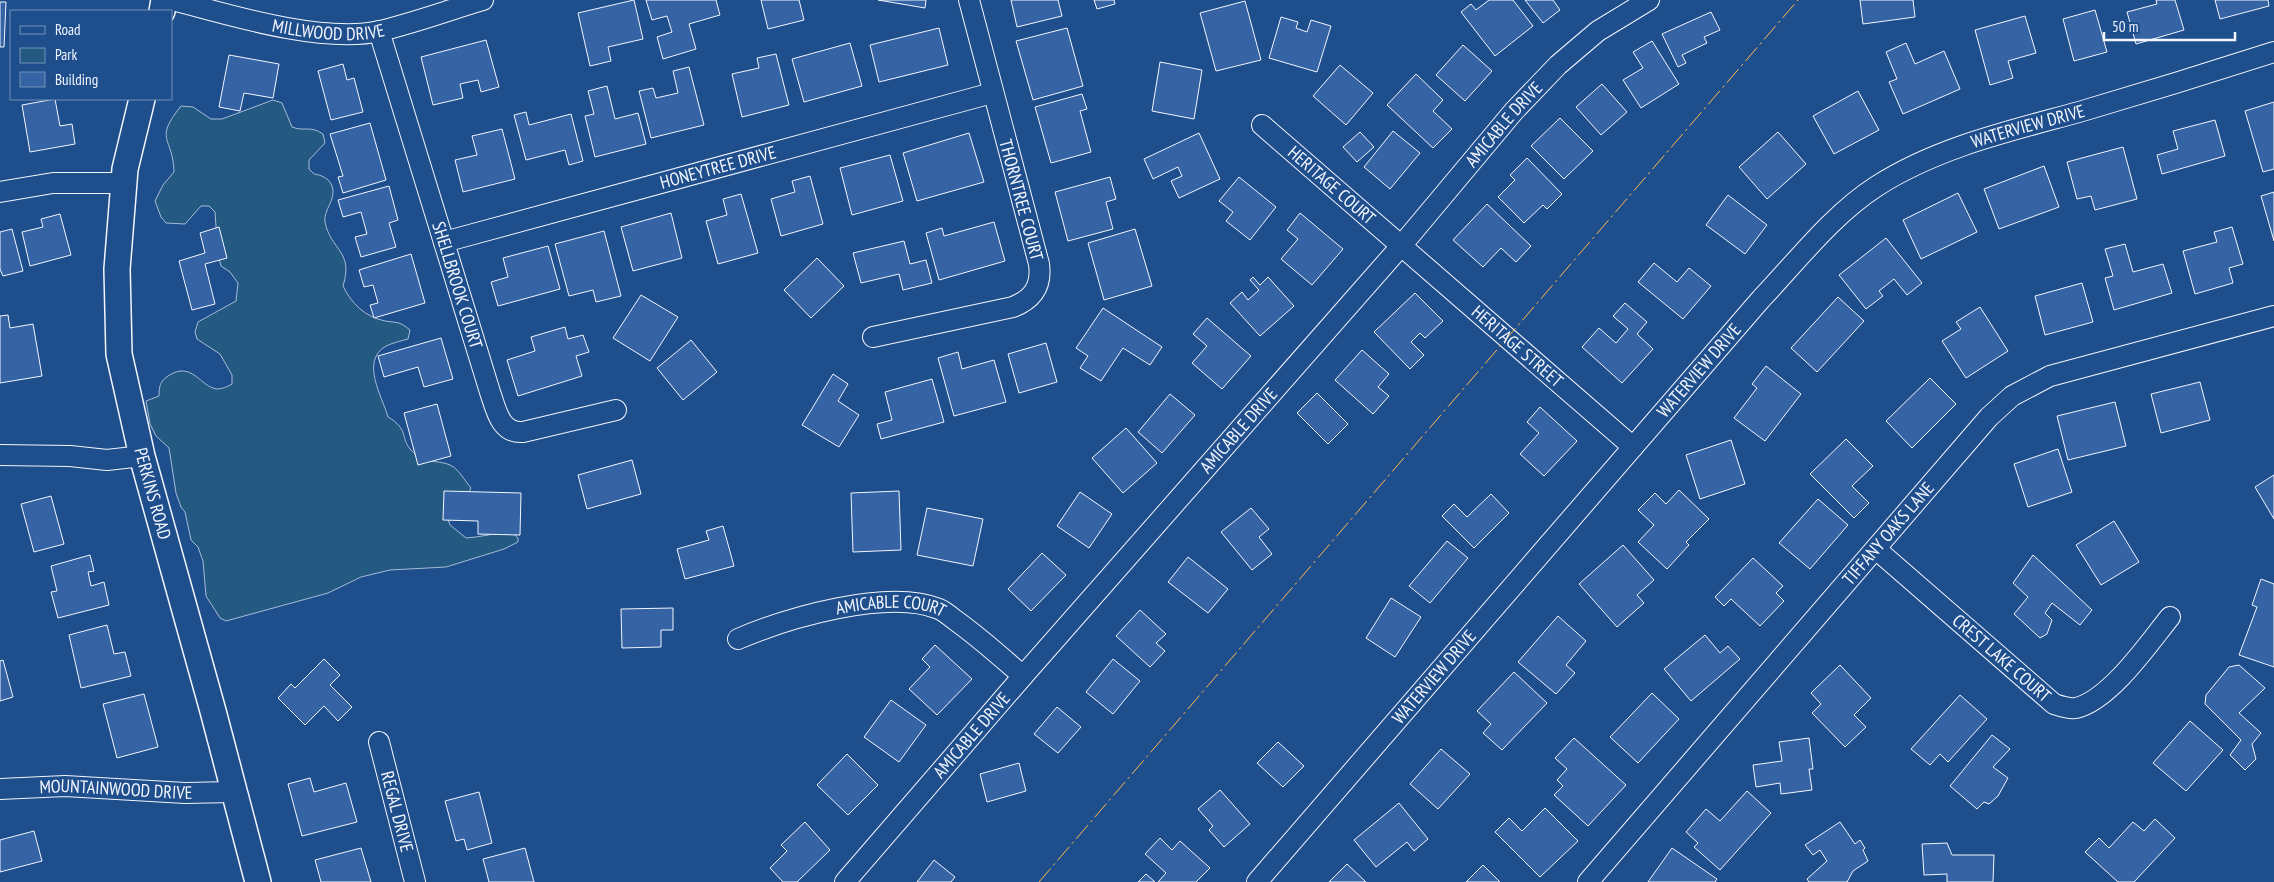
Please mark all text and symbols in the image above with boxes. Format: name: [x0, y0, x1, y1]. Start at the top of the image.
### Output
legend: [10, 10, 172, 100]
scale bar: [2104, 10, 2235, 42]
street label: MILLWOOD DRIVE: [270, 14, 387, 45]
text: 50 m: [2112, 17, 2138, 36]
text: Road: [55, 20, 81, 39]
text: Park: [55, 45, 77, 64]
text: Building: [55, 70, 98, 89]
street label: AMICABLE DRIVE: [1460, 76, 1547, 172]
street label: WATERVIEW DRIVE: [1968, 99, 2087, 153]
street label: THORNTREE COURT: [994, 137, 1049, 263]
street label: HONEYTREE DRIVE: [657, 140, 778, 194]
street label: HERITAGE COURT: [1283, 141, 1380, 229]
street label: SHELLBROOK COURT: [427, 219, 488, 351]
street label: HERITAGE STREET: [1467, 300, 1568, 392]
street label: WATERVIEW DRIVE: [1652, 318, 1746, 422]
street label: AMICABLE DRIVE: [1195, 383, 1282, 478]
street label: PERKINS ROAD: [129, 445, 177, 542]
street label: TIFFANY OAKS LANE: [1837, 477, 1939, 590]
street label: AMICABLE COURT: [833, 590, 950, 622]
street label: CREST LAKE COURT: [1948, 609, 2056, 707]
street label: WATERVIEW DRIVE: [1387, 625, 1481, 728]
street label: AMICABLE DRIVE: [928, 687, 1015, 783]
street label: REGAL DRIVE: [376, 769, 419, 855]
street label: MOUNTAINWOOD DRIVE: [39, 774, 193, 804]

